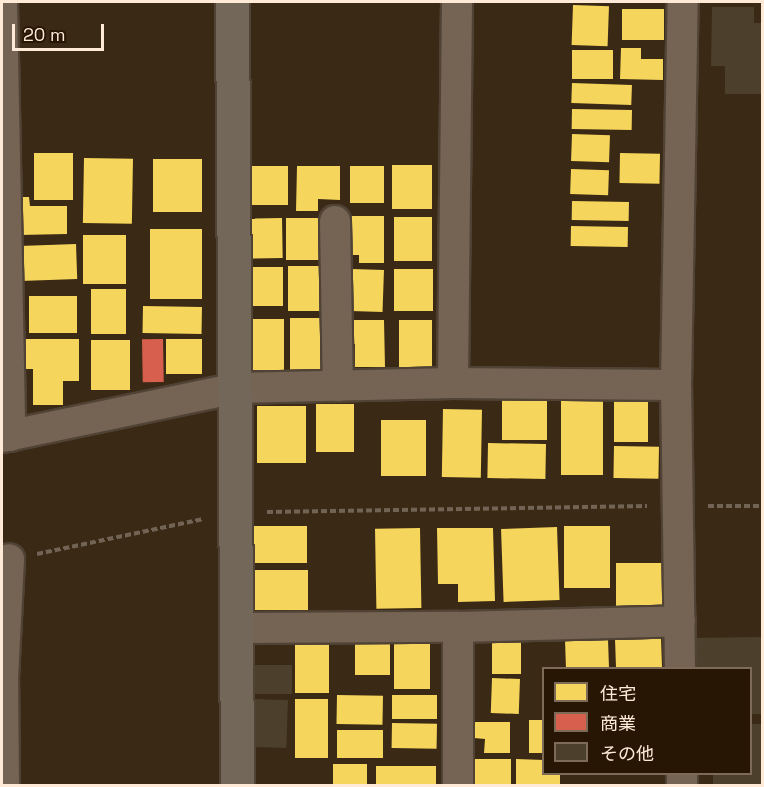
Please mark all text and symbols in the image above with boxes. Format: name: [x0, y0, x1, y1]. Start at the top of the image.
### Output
scale bar: [15, 12, 106, 50]
text: 20 m: [23, 23, 66, 46]
legend: [542, 667, 752, 775]
text: 住宅: [600, 682, 636, 705]
text: 商業: [600, 712, 636, 735]
text: その他: [600, 742, 654, 765]

